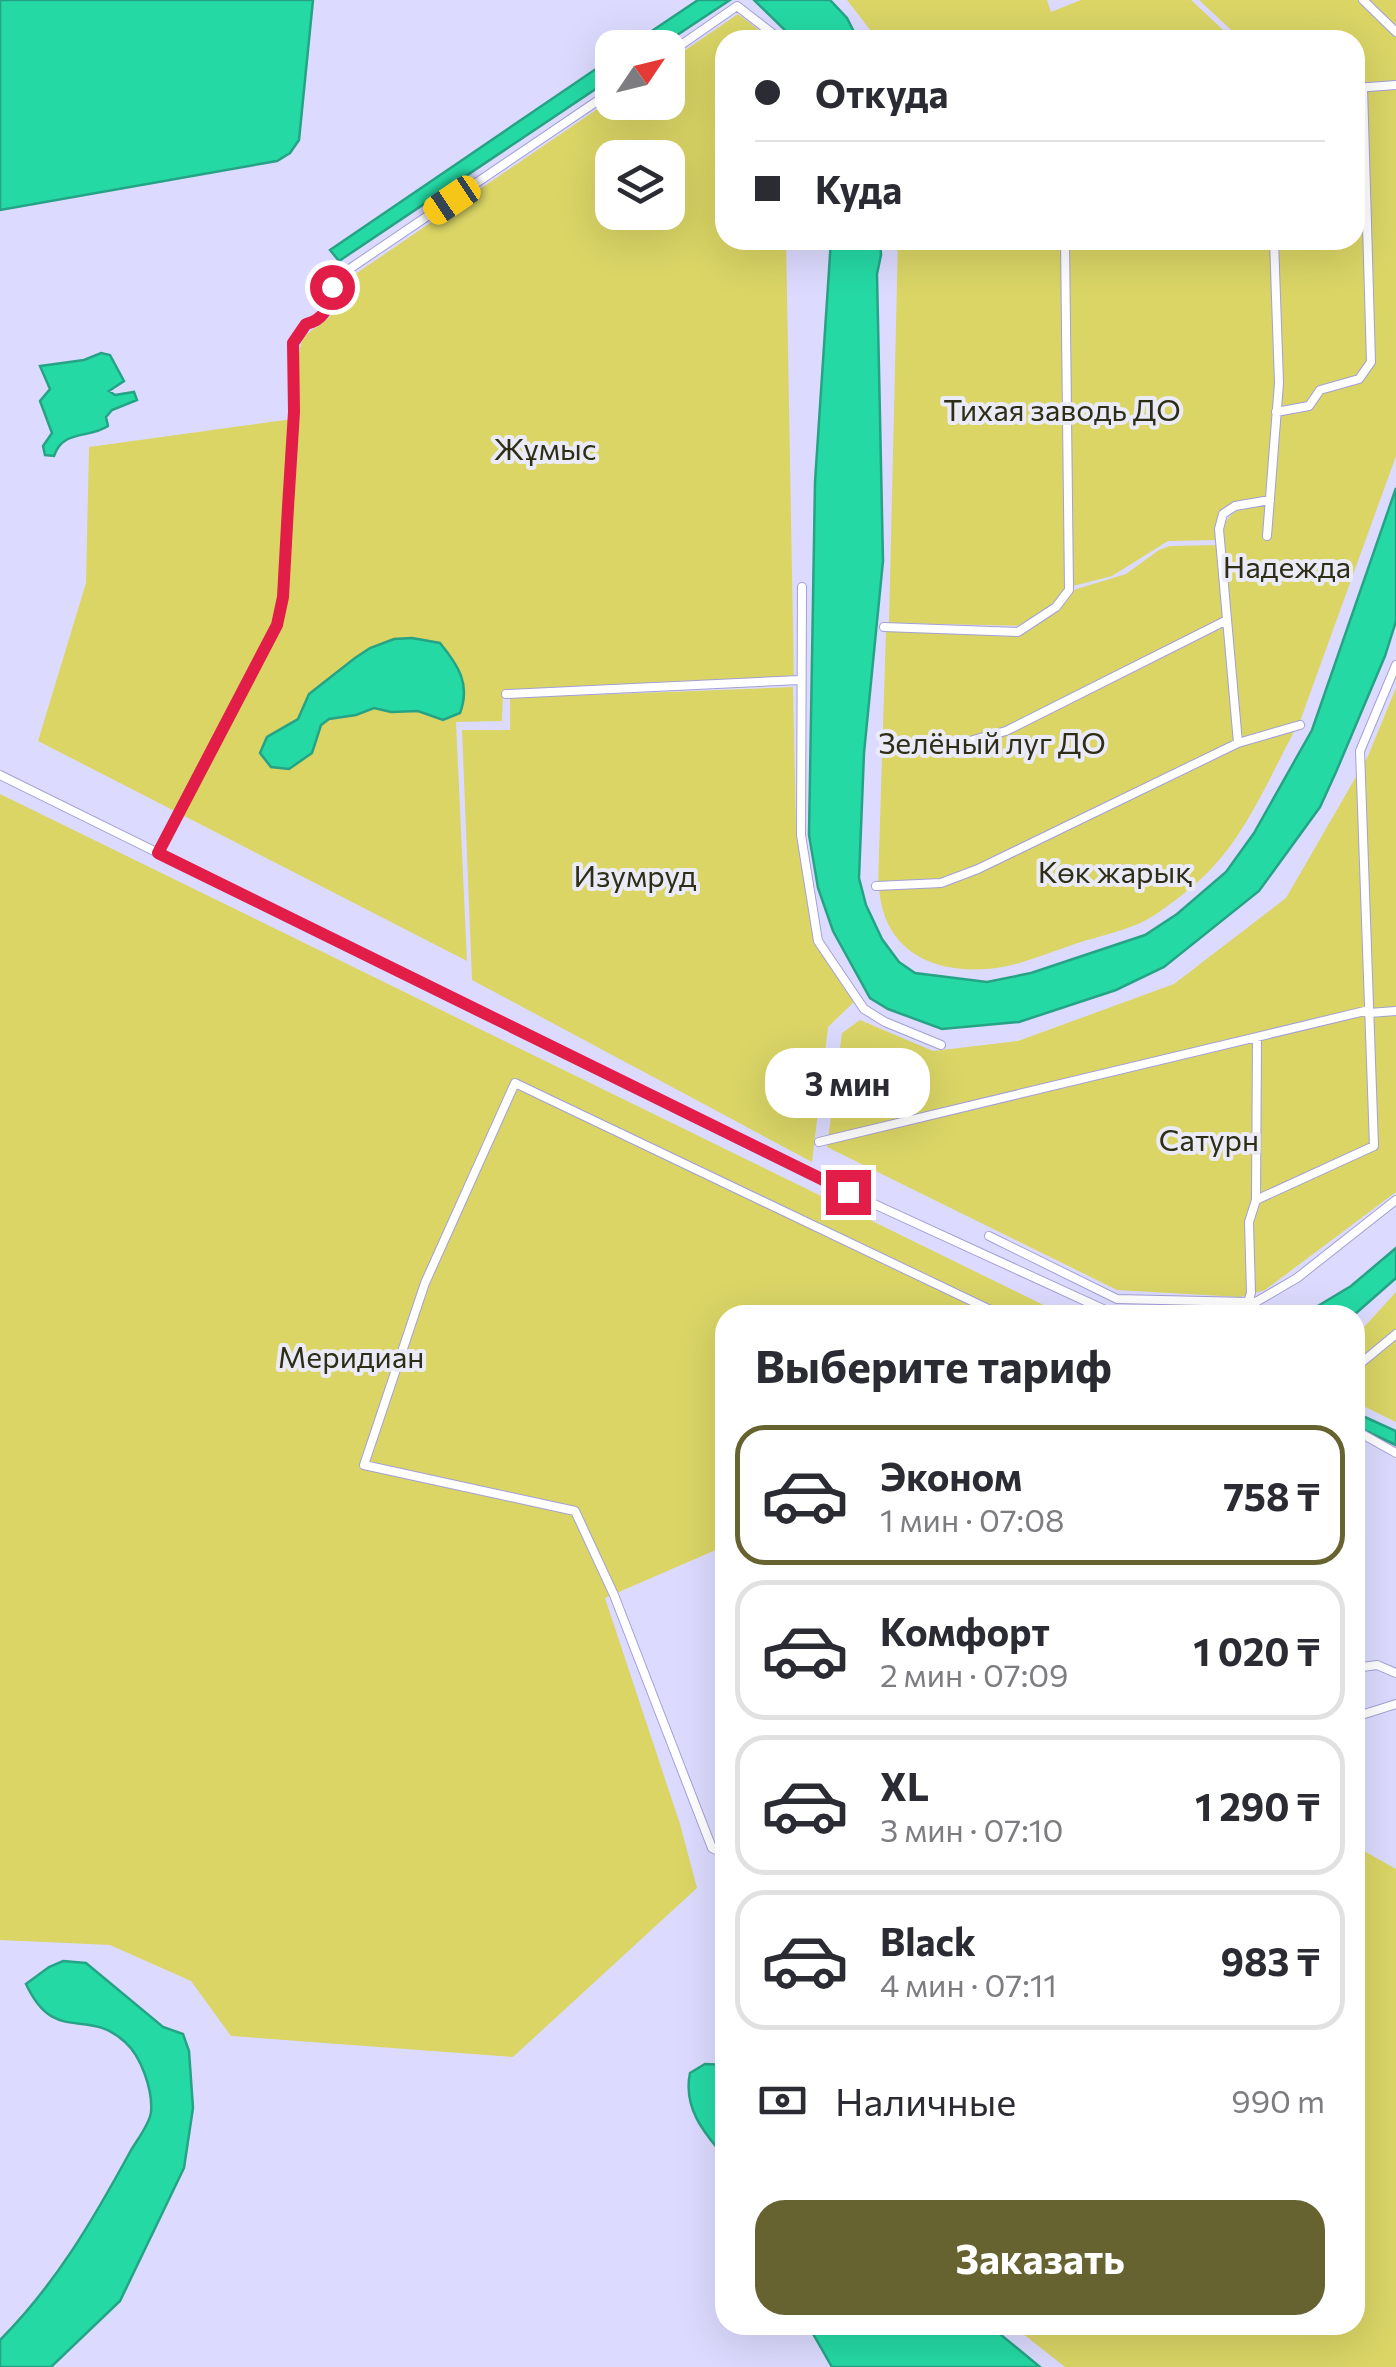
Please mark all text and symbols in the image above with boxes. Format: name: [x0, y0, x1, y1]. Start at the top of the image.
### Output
north arrow: [595, 30, 685, 120]
map controls: [595, 30, 685, 230]
text: Откуда: [815, 69, 948, 116]
button: layers: [595, 140, 685, 230]
text: Куда: [815, 165, 902, 212]
car: [419, 171, 485, 229]
route start: [310, 265, 355, 310]
park label: Тихая заводь ДО: [943, 390, 1181, 427]
park label: Жұмыс: [493, 429, 597, 466]
park label: Надежда: [1223, 547, 1351, 584]
park label: Зелёный луг ДО: [878, 723, 1106, 760]
park label: Көк жарық: [1038, 852, 1192, 889]
park label: Изумруд: [573, 856, 697, 893]
callout: 3 мин: [766, 1047, 930, 1117]
text: 3 мин: [805, 1063, 890, 1103]
park label: Сатурн: [1159, 1120, 1259, 1157]
route end: [826, 1170, 871, 1215]
park label: Меридиан: [278, 1337, 424, 1374]
text: Выберите тариф: [755, 1337, 1112, 1392]
icon: car: [760, 1450, 850, 1540]
text: Эконом: [880, 1452, 1022, 1499]
text: 758 ₸: [1223, 1472, 1320, 1519]
text: 1 мин · 07:08: [880, 1499, 1064, 1539]
icon: car: [760, 1605, 850, 1695]
text: Комфорт: [880, 1607, 1050, 1654]
text: 1 020 ₸: [1193, 1627, 1320, 1674]
text: 2 мин · 07:09: [880, 1654, 1069, 1694]
icon: car: [760, 1760, 850, 1850]
text: XL: [880, 1762, 929, 1809]
text: 1 290 ₸: [1195, 1782, 1320, 1829]
text: 3 мин · 07:10: [880, 1809, 1063, 1849]
icon: car: [760, 1915, 850, 2005]
text: Black: [880, 1917, 976, 1964]
text: 983 ₸: [1221, 1937, 1320, 1984]
text: 4 мин · 07:11: [880, 1964, 1057, 2004]
icon: cash: [755, 2073, 810, 2128]
text: Наличные: [835, 2077, 1016, 2124]
text: 990 m: [1231, 2080, 1325, 2120]
button: Заказать: [755, 2200, 1325, 2315]

